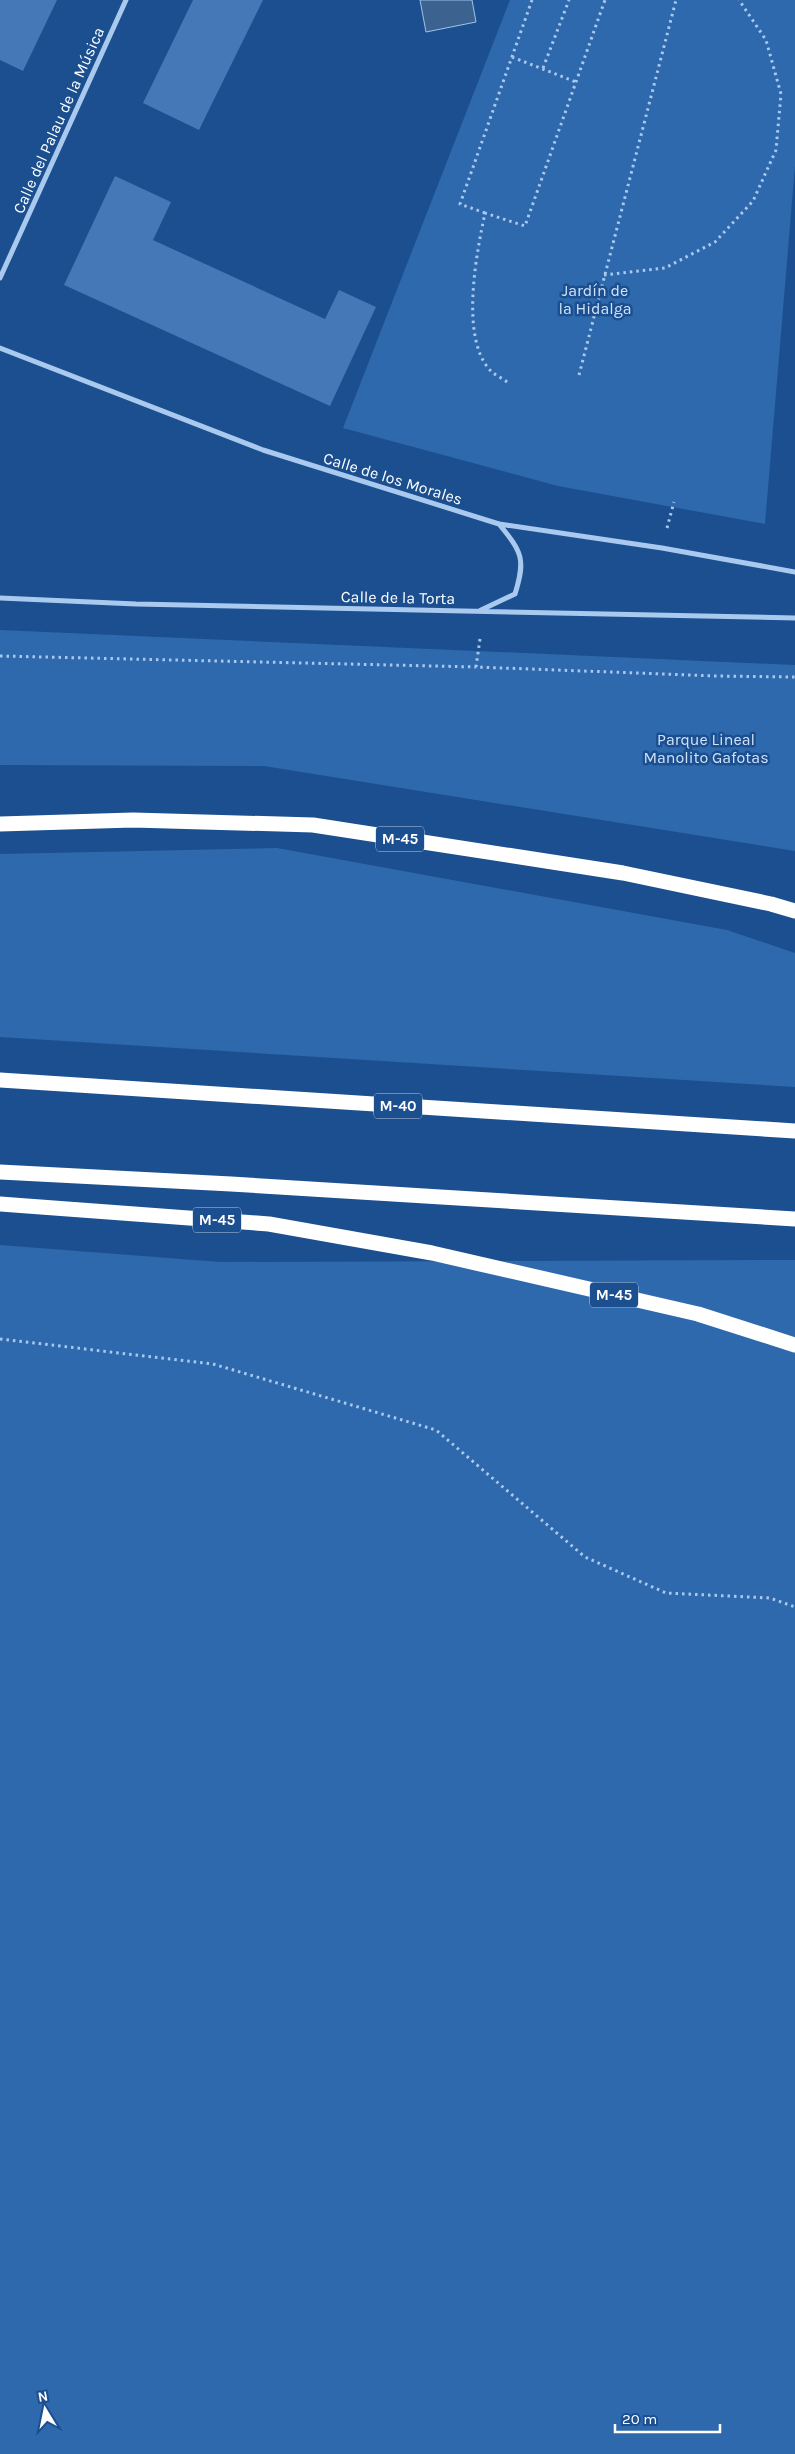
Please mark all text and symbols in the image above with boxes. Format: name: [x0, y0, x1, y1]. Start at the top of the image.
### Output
street label: Calle del Palau de la Música: [9, 24, 108, 216]
park label: Jardín de la Hidalga: [558, 281, 632, 318]
street label: Calle de los Morales: [321, 448, 465, 509]
street label: Calle de la Torta: [341, 587, 455, 608]
park label: Parque Lineal Manolito Gafotas: [643, 730, 769, 767]
road number: M-45: [376, 826, 424, 852]
road number: M-40: [374, 1094, 422, 1118]
road number: M-45: [193, 1208, 241, 1232]
road number: M-45: [590, 1282, 638, 1308]
north arrow: [20, 2384, 70, 2434]
text: N: [36, 2387, 49, 2406]
scale bar: [615, 2402, 720, 2434]
text: 20 m: [622, 2410, 657, 2428]

